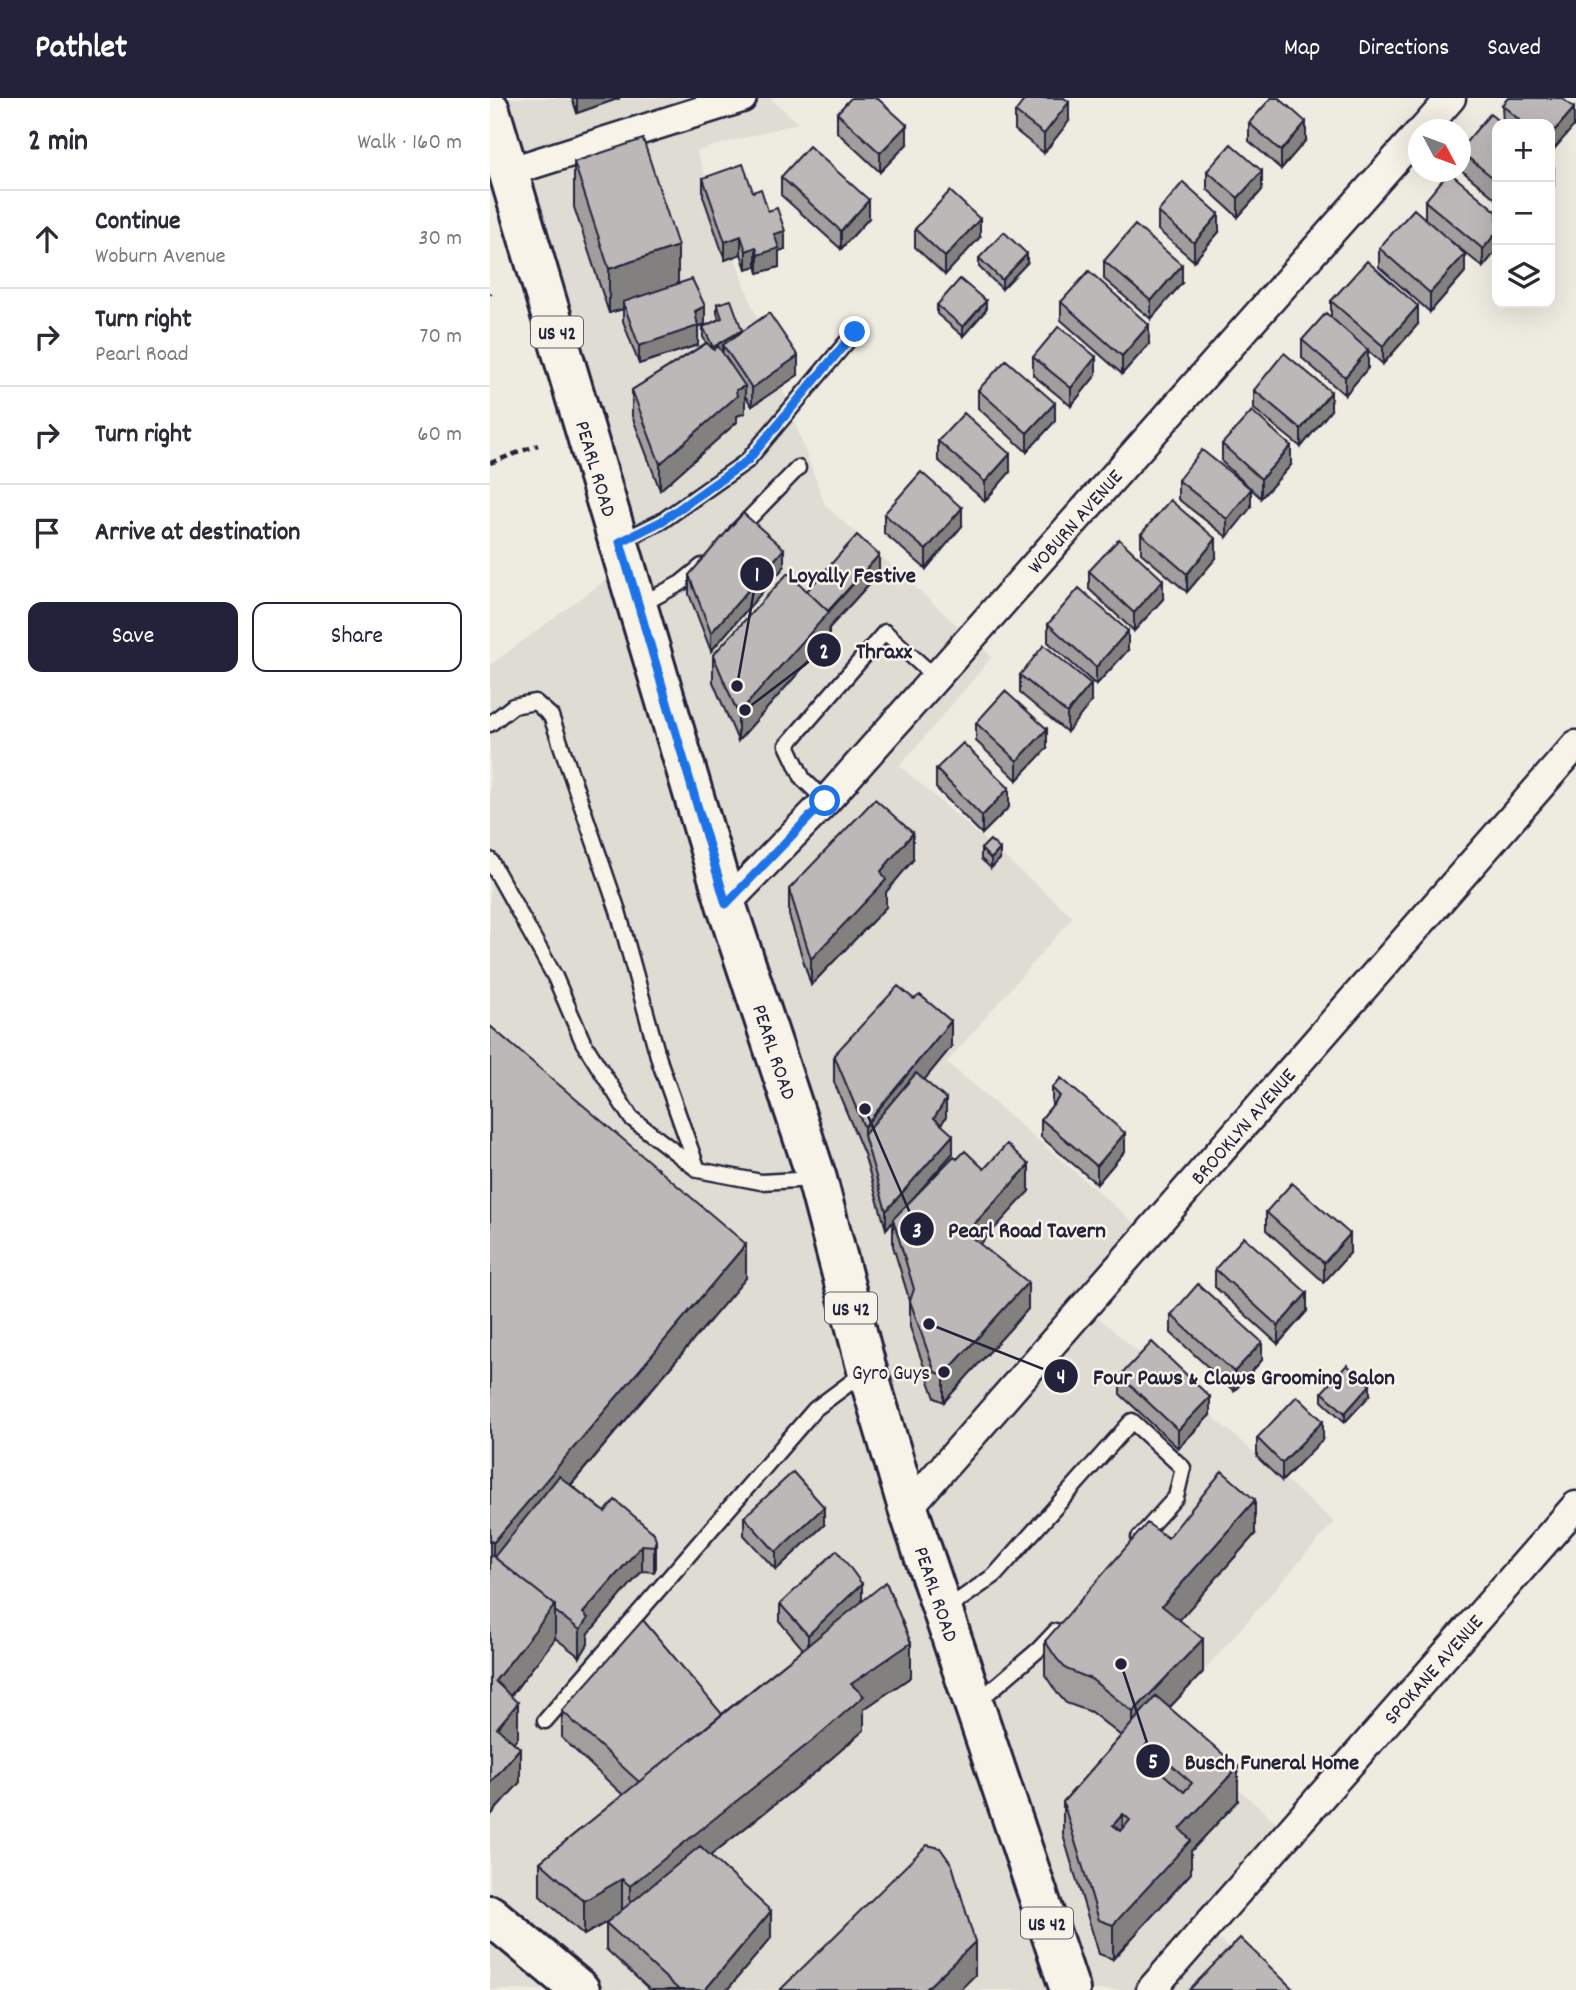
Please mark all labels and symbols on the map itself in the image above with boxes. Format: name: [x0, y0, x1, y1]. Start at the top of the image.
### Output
north arrow: [1408, 119, 1471, 182]
road number: US 42: [531, 316, 583, 348]
route end: [839, 316, 870, 347]
street label: PEARL ROAD: [565, 418, 622, 521]
street label: WOBURN AVENUE: [1022, 464, 1132, 582]
callout: Loyally Festive: [739, 552, 930, 596]
text: Loyally Festive: [788, 561, 916, 594]
text: 1: [755, 562, 759, 592]
callout: Thraxx: [806, 628, 926, 672]
text: Thraxx: [856, 637, 913, 670]
text: 2: [819, 639, 829, 669]
route start: [809, 785, 840, 816]
street label: PEARL ROAD: [742, 1001, 802, 1104]
street label: BROOKLYN AVENUE: [1185, 1062, 1305, 1193]
callout: Pearl Road Tavern: [900, 1207, 1120, 1251]
text: Pearl Road Tavern: [948, 1216, 1106, 1249]
text: 3: [912, 1218, 922, 1248]
road number: US 42: [825, 1292, 877, 1324]
callout: Four Paws & Claws Grooming Salon: [1044, 1354, 1409, 1398]
place label: Gyro Guys: [852, 1360, 930, 1390]
text: Four Paws & Claws Grooming Salon: [1093, 1363, 1395, 1396]
marker: Gyro Guys: [936, 1364, 952, 1380]
text: 4: [1057, 1364, 1065, 1394]
street label: PEARL ROAD: [904, 1543, 964, 1647]
street label: SPOKANE AVENUE: [1378, 1609, 1492, 1733]
callout: Busch Funeral Home: [1135, 1739, 1373, 1783]
text: Busch Funeral Home: [1185, 1748, 1359, 1781]
text: 5: [1148, 1749, 1158, 1779]
road number: US 42: [1021, 1908, 1073, 1938]

